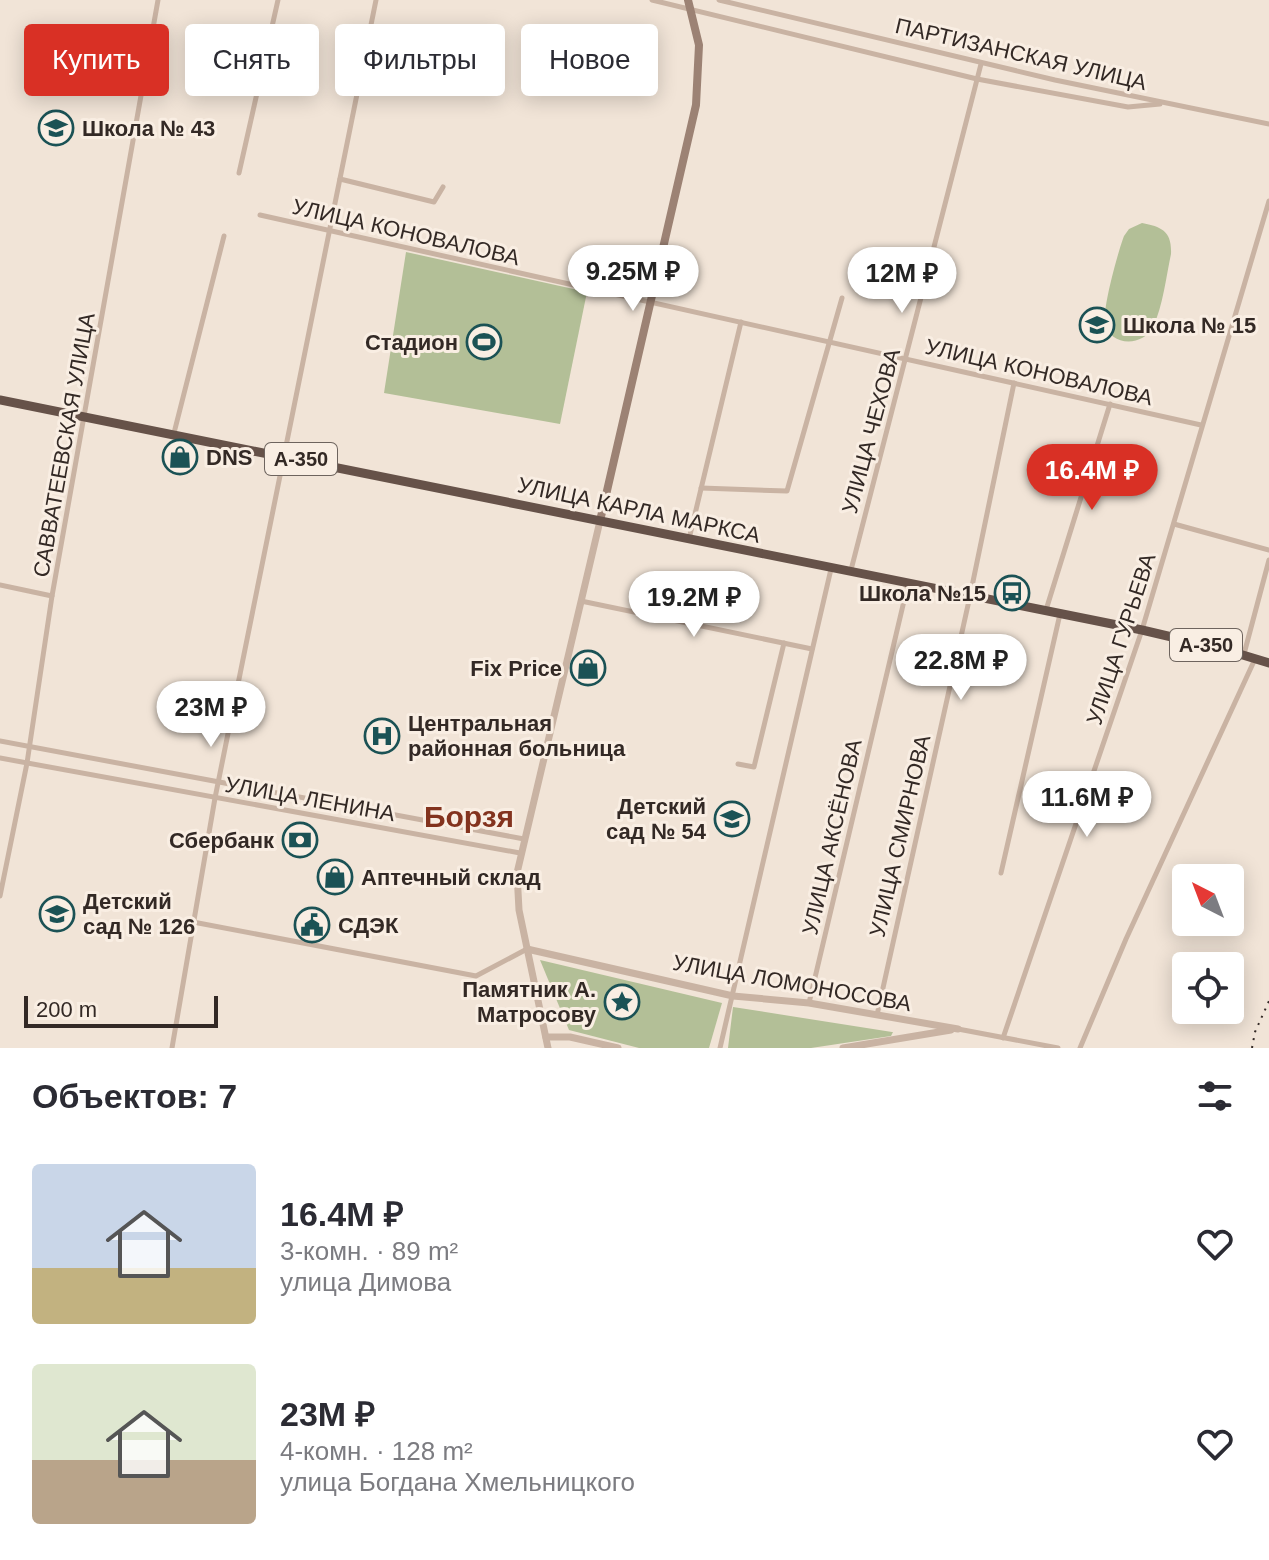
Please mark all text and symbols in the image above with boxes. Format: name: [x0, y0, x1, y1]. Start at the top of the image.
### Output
street label: ПАРТИЗАНСКАЯ УЛИЦА: [893, 13, 1149, 95]
chip: Купить: [24, 24, 169, 96]
chip: Снять: [185, 24, 319, 96]
chip: Фильтры: [335, 24, 505, 96]
chip: Новое: [521, 24, 658, 96]
school or university icon: Школа № 43: [37, 109, 75, 147]
place label: Школа № 43: [82, 116, 215, 141]
street label: УЛИЦА КОНОВАЛОВА: [290, 194, 522, 270]
pin: 9.25M ₽: [559, 245, 707, 313]
pin: 12M ₽: [846, 247, 958, 315]
text: 9.25M ₽: [586, 256, 680, 286]
text: 12M ₽: [866, 258, 938, 288]
school or university icon: Школа № 15: [1078, 306, 1116, 344]
street label: САВВАТЕЕВСКАЯ УЛИЦА: [28, 310, 100, 579]
place label: Школа № 15: [1123, 313, 1256, 338]
sports icon: Стадион: [465, 323, 503, 361]
place label: Стадион: [365, 330, 458, 355]
street label: УЛИЦА КОНОВАЛОВА: [923, 334, 1155, 410]
street label: УЛИЦА ЧЕХОВА: [837, 346, 905, 516]
shop icon: DNS: [161, 438, 199, 476]
road number: А-350: [265, 443, 337, 475]
pin: 16.4M ₽: [1018, 444, 1166, 512]
place label: DNS: [206, 445, 252, 470]
text: 16.4M ₽: [1045, 455, 1139, 485]
street label: УЛИЦА КАРЛА МАРКСА: [516, 472, 763, 548]
street label: УЛИЦА ГУРЬЕВА: [1081, 550, 1161, 728]
pin: 19.2M ₽: [620, 571, 768, 639]
bus stop icon: Школа №15: [993, 574, 1031, 612]
place label: Школа №15: [859, 581, 986, 606]
text: 19.2M ₽: [647, 582, 741, 612]
road number: А-350: [1170, 629, 1242, 661]
pin: 22.8M ₽: [887, 634, 1035, 702]
text: 22.8M ₽: [914, 645, 1008, 675]
shop icon: Fix Price: [569, 649, 607, 687]
place label: Fix Price: [470, 656, 562, 681]
pin: 23M ₽: [155, 681, 267, 749]
text: 23M ₽: [175, 692, 247, 722]
place label: Центральная районная больница: [408, 711, 626, 761]
hospital icon: Центральная районная больница: [363, 717, 401, 755]
street label: УЛИЦА СМИРНОВА: [865, 732, 935, 939]
street label: УЛИЦА АКСЁНОВА: [797, 736, 867, 937]
pin: 11.6M ₽: [1013, 771, 1161, 839]
street label: УЛИЦА ЛЕНИНА: [223, 772, 397, 826]
text: 11.6M ₽: [1040, 782, 1134, 812]
place label: Детский сад № 54: [606, 794, 707, 844]
district label: Борзя: [424, 800, 514, 833]
school or university icon: Детский сад № 54: [713, 800, 751, 838]
bank icon: Сбербанк: [281, 821, 319, 859]
place label: Сбербанк: [169, 828, 275, 853]
shop icon: Аптечный склад: [316, 858, 354, 896]
north arrow: [1172, 864, 1244, 936]
map controls: [1172, 864, 1244, 1024]
place label: Аптечный склад: [361, 865, 541, 890]
place label: Детский сад № 126: [83, 889, 195, 939]
school or university icon: Детский сад № 126: [38, 895, 76, 933]
public building icon: СДЭК: [293, 906, 331, 944]
place label: СДЭК: [338, 913, 399, 938]
street label: УЛИЦА ЛОМОНОСОВА: [671, 950, 913, 1016]
button: locate: [1172, 952, 1244, 1024]
place label: Памятник А. Матросову: [462, 977, 597, 1027]
place icon: Памятник А. Матросову: [603, 983, 641, 1021]
scale bar: [24, 992, 218, 1028]
text: 200 m: [36, 997, 97, 1022]
icon: filters: [1193, 1074, 1237, 1118]
text: Объектов: 7: [32, 1077, 237, 1115]
text: 16.4M ₽: [280, 1195, 404, 1233]
icon: home: [96, 1196, 192, 1292]
icon: heart: [1193, 1222, 1237, 1266]
text: 3-комн. · 89 m²: [280, 1236, 458, 1266]
text: улица Димова: [280, 1267, 451, 1297]
text: 23M ₽: [280, 1395, 375, 1433]
icon: home: [96, 1396, 192, 1492]
icon: heart: [1193, 1422, 1237, 1466]
text: 4-комн. · 128 m²: [280, 1436, 473, 1466]
text: улица Богдана Хмельницкого: [280, 1467, 635, 1497]

